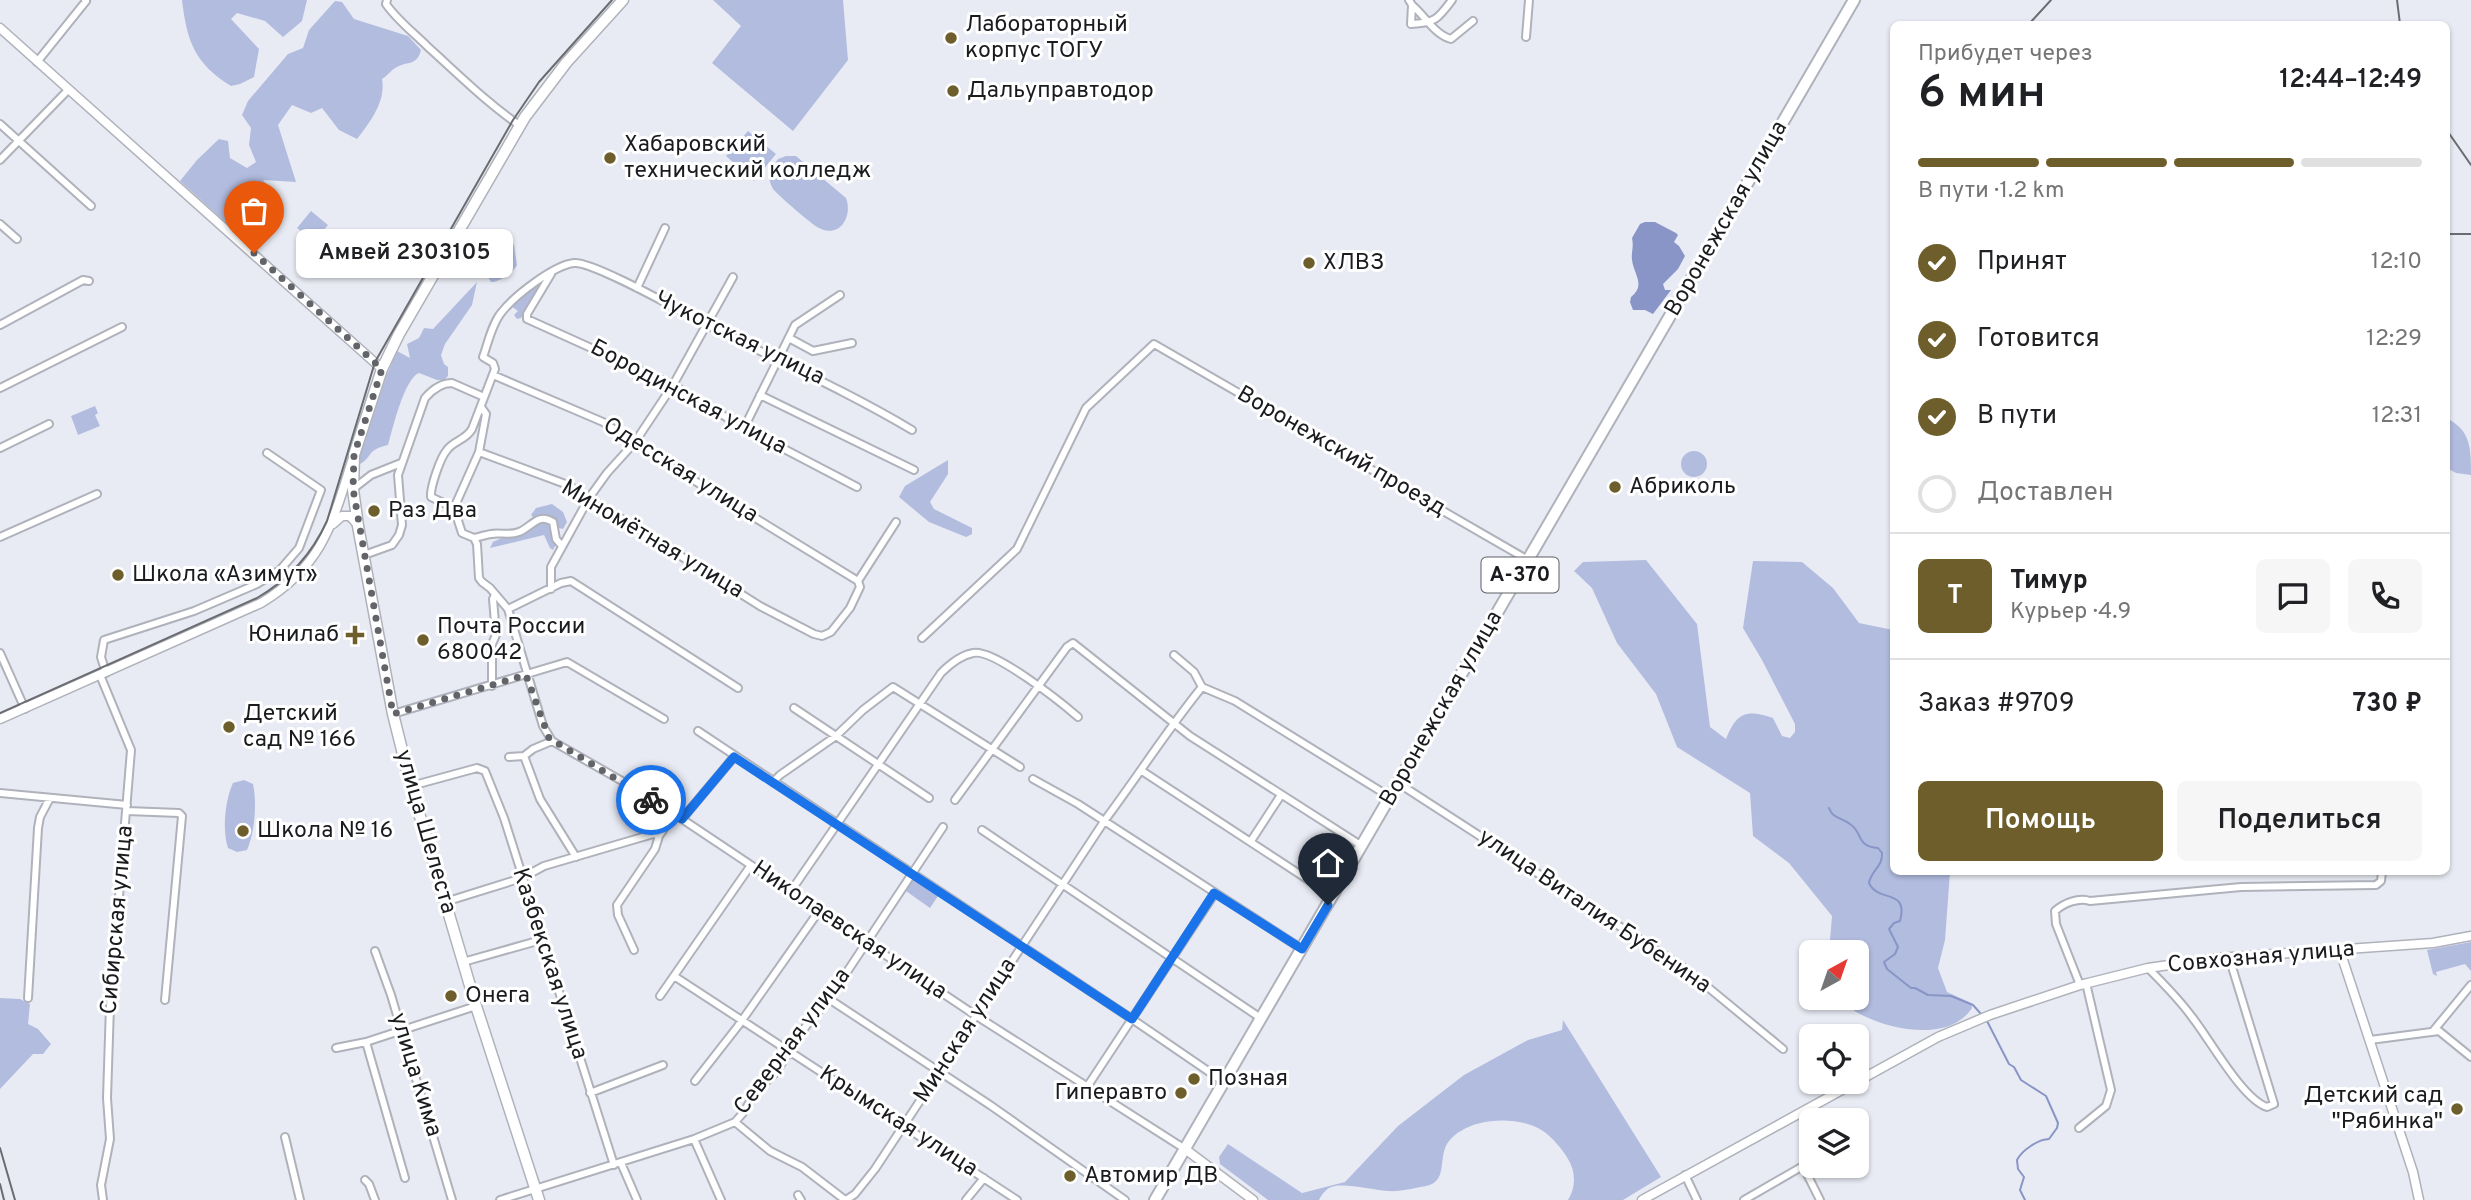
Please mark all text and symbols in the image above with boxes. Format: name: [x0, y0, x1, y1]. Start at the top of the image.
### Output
place label: Лабораторный корпус ТОГУ: [965, 11, 1128, 66]
marker: Лабораторный корпус ТОГУ: [943, 30, 959, 46]
text: Прибудет через: [1918, 40, 2093, 69]
text: 12:44–12:49: [2279, 64, 2422, 97]
text: 6 мин: [1918, 65, 2046, 124]
place label: Дальуправтодор: [967, 77, 1154, 106]
marker: Дальуправтодор: [945, 83, 961, 99]
street label: Воронежская улица: [1659, 116, 1795, 322]
place label: Хабаровский технический колледж: [624, 131, 871, 186]
marker: Хабаровский технический колледж: [602, 150, 618, 166]
text: В пути · 1.2 km: [1918, 177, 2064, 206]
pin: [224, 181, 284, 253]
icon: bag: [235, 192, 273, 230]
callout: Амвей 2303105: [296, 229, 513, 278]
text: Амвей 2303105: [318, 239, 491, 268]
icon: check: [1918, 244, 1956, 282]
text: Принят: [1977, 246, 2067, 279]
text: 12:10: [2371, 248, 2422, 277]
place label: ХЛВЗ: [1323, 249, 1384, 278]
marker: ХЛВЗ: [1301, 255, 1317, 271]
street label: Чукотская улица: [649, 285, 829, 393]
icon: check: [1918, 321, 1956, 359]
text: Готовится: [1977, 323, 2100, 356]
text: 12:29: [2366, 325, 2422, 354]
street label: Бородинская улица: [585, 334, 791, 462]
street label: Воронежский проезд: [1231, 380, 1451, 524]
icon: check: [1918, 398, 1956, 436]
text: В пути: [1977, 400, 2057, 433]
text: 12:31: [2372, 402, 2422, 431]
street label: Одесская улица: [597, 412, 763, 530]
place label: Абриколь: [1629, 473, 1736, 502]
street label: Миномётная улица: [555, 474, 749, 606]
text: Доставлен: [1977, 477, 2113, 510]
marker: Абриколь: [1607, 479, 1623, 495]
place label: Раз Два: [388, 497, 477, 526]
marker: Раз Два: [366, 503, 382, 519]
road number: А-370: [1482, 558, 1558, 592]
button: chat: [2256, 559, 2330, 633]
button: phone: [2348, 559, 2422, 633]
place label: Школа «Азимут»: [132, 561, 318, 590]
text: Тимур: [2010, 565, 2088, 598]
marker: Школа «Азимут»: [110, 567, 126, 583]
text: Т: [1947, 580, 1963, 613]
text: Курьер · 4.9: [2010, 598, 2131, 627]
street label: Воронежская улица: [1374, 606, 1510, 812]
place label: Почта России 680042: [437, 613, 585, 668]
place label: Юнилаб: [248, 621, 339, 650]
marker: Юнилаб: [345, 625, 365, 645]
marker: Почта России 680042: [415, 632, 431, 648]
text: Заказ #9709: [1918, 688, 2074, 721]
text: 730 ₽: [2353, 688, 2422, 721]
place label: Детский сад № 166: [243, 700, 356, 755]
marker: Детский сад № 166: [221, 719, 237, 735]
street label: улица Шелеста: [388, 747, 462, 917]
courier: [616, 765, 686, 835]
icon: bike: [632, 781, 670, 819]
button: Помощь: [1918, 781, 2163, 861]
button: Поделиться: [2177, 781, 2422, 861]
place label: Школа № 16: [257, 817, 393, 846]
marker: Школа № 16: [235, 823, 251, 839]
street label: улица Виталия Бубенина: [1472, 823, 1716, 1001]
street label: Сибирская улица: [95, 824, 141, 1016]
pin: [1298, 833, 1358, 905]
icon: home: [1309, 844, 1347, 882]
street label: Николаевская улица: [746, 855, 952, 1007]
street label: Казбекская улица: [504, 865, 594, 1063]
street label: Совхозная улица: [2166, 935, 2356, 981]
north arrow: [1799, 940, 1869, 1010]
map controls: [1799, 940, 1869, 1178]
street label: Минская улица: [908, 953, 1024, 1109]
street label: Северная улица: [728, 963, 858, 1121]
place label: Онега: [465, 982, 530, 1011]
marker: Онега: [443, 988, 459, 1004]
street label: улица Кима: [382, 1009, 448, 1141]
button: locate: [1799, 1024, 1869, 1094]
street label: Крымская улица: [813, 1060, 983, 1184]
place label: Позная: [1208, 1065, 1288, 1094]
marker: Позная: [1186, 1071, 1202, 1087]
place label: Гиперавто: [1055, 1079, 1167, 1108]
place label: Детский сад "Рябинка": [2304, 1082, 2443, 1137]
marker: Гиперавто: [1173, 1085, 1189, 1101]
marker: Детский сад "Рябинка": [2449, 1101, 2465, 1117]
button: layers: [1799, 1108, 1869, 1178]
place label: Автомир ДВ: [1084, 1162, 1218, 1191]
marker: Автомир ДВ: [1062, 1168, 1078, 1184]

